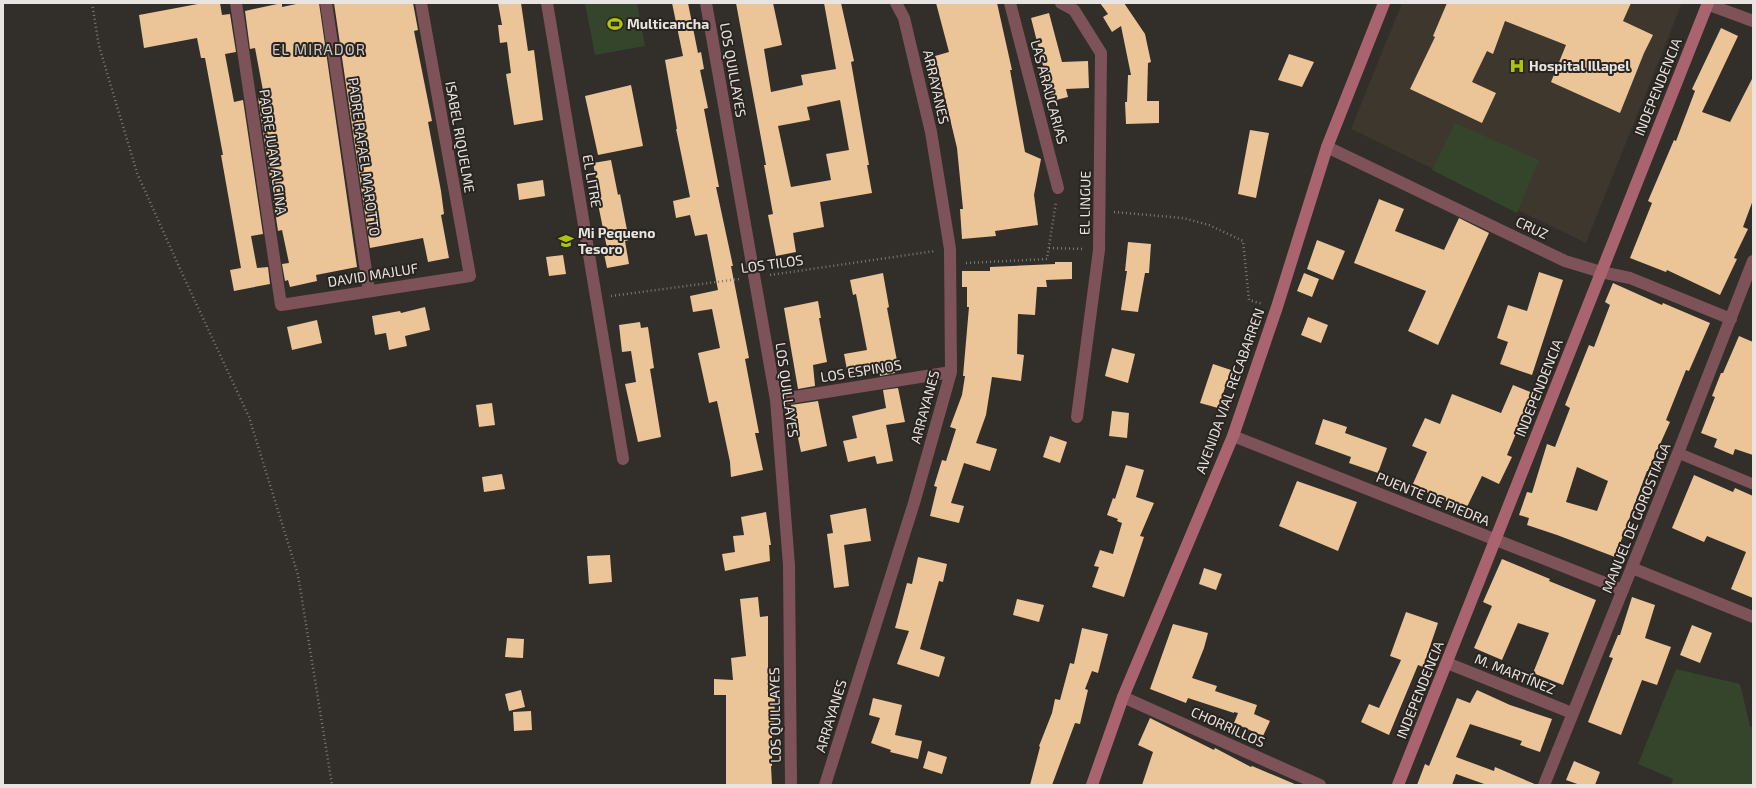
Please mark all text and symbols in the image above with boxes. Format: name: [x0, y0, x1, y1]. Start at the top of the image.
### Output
sports icon: Multicancha: [606, 15, 624, 33]
place label: Multicancha: [627, 15, 709, 32]
street label: LOS QUILLAYES: [717, 21, 750, 119]
street label: INDEPENDENCIA: [1630, 35, 1685, 138]
street label: LAS ARAUCARIAS: [1027, 38, 1072, 146]
district label: EL MIRADOR: [272, 40, 366, 58]
street label: ARRAYANES: [920, 48, 953, 126]
hospital icon: Hospital Illapel: [1508, 57, 1526, 75]
place label: Hospital Illapel: [1529, 57, 1630, 74]
street label: PADRE RAFAEL MAROTTO: [345, 76, 384, 237]
street label: ISABEL RIQUELME: [442, 80, 479, 194]
street label: PADRE JUAN ALCINA: [256, 88, 291, 216]
street label: EL LITRE: [579, 153, 606, 209]
street label: EL LINGUE: [1075, 170, 1094, 235]
street label: CRUZ: [1513, 213, 1551, 242]
place label: Mi Pequeno Tesoro: [578, 224, 655, 257]
school or university icon: Mi Pequeno Tesoro: [557, 232, 575, 250]
street label: LOS TILOS: [740, 251, 804, 276]
street label: DAVID MAJLUF: [326, 259, 420, 290]
street label: AVENIDA VIAL RECABARREN: [1192, 306, 1267, 476]
street label: INDEPENDENCIA: [1511, 336, 1566, 439]
street label: LOS QUILLAYES: [772, 341, 803, 439]
street label: LOS ESPINOS: [819, 356, 903, 385]
street label: ARRAYANES: [907, 368, 943, 446]
street label: MANUEL DE GOROSTIAGA: [1598, 440, 1674, 595]
street label: PUENTE DE PIEDRA: [1374, 468, 1493, 529]
street label: INDEPENDENCIA: [1392, 638, 1447, 741]
street label: M. MARTÍNEZ: [1472, 650, 1558, 697]
street label: LOS QUILLAYES: [765, 667, 784, 763]
street label: ARRAYANES: [811, 677, 850, 754]
street label: CHORRILLOS: [1189, 703, 1268, 750]

